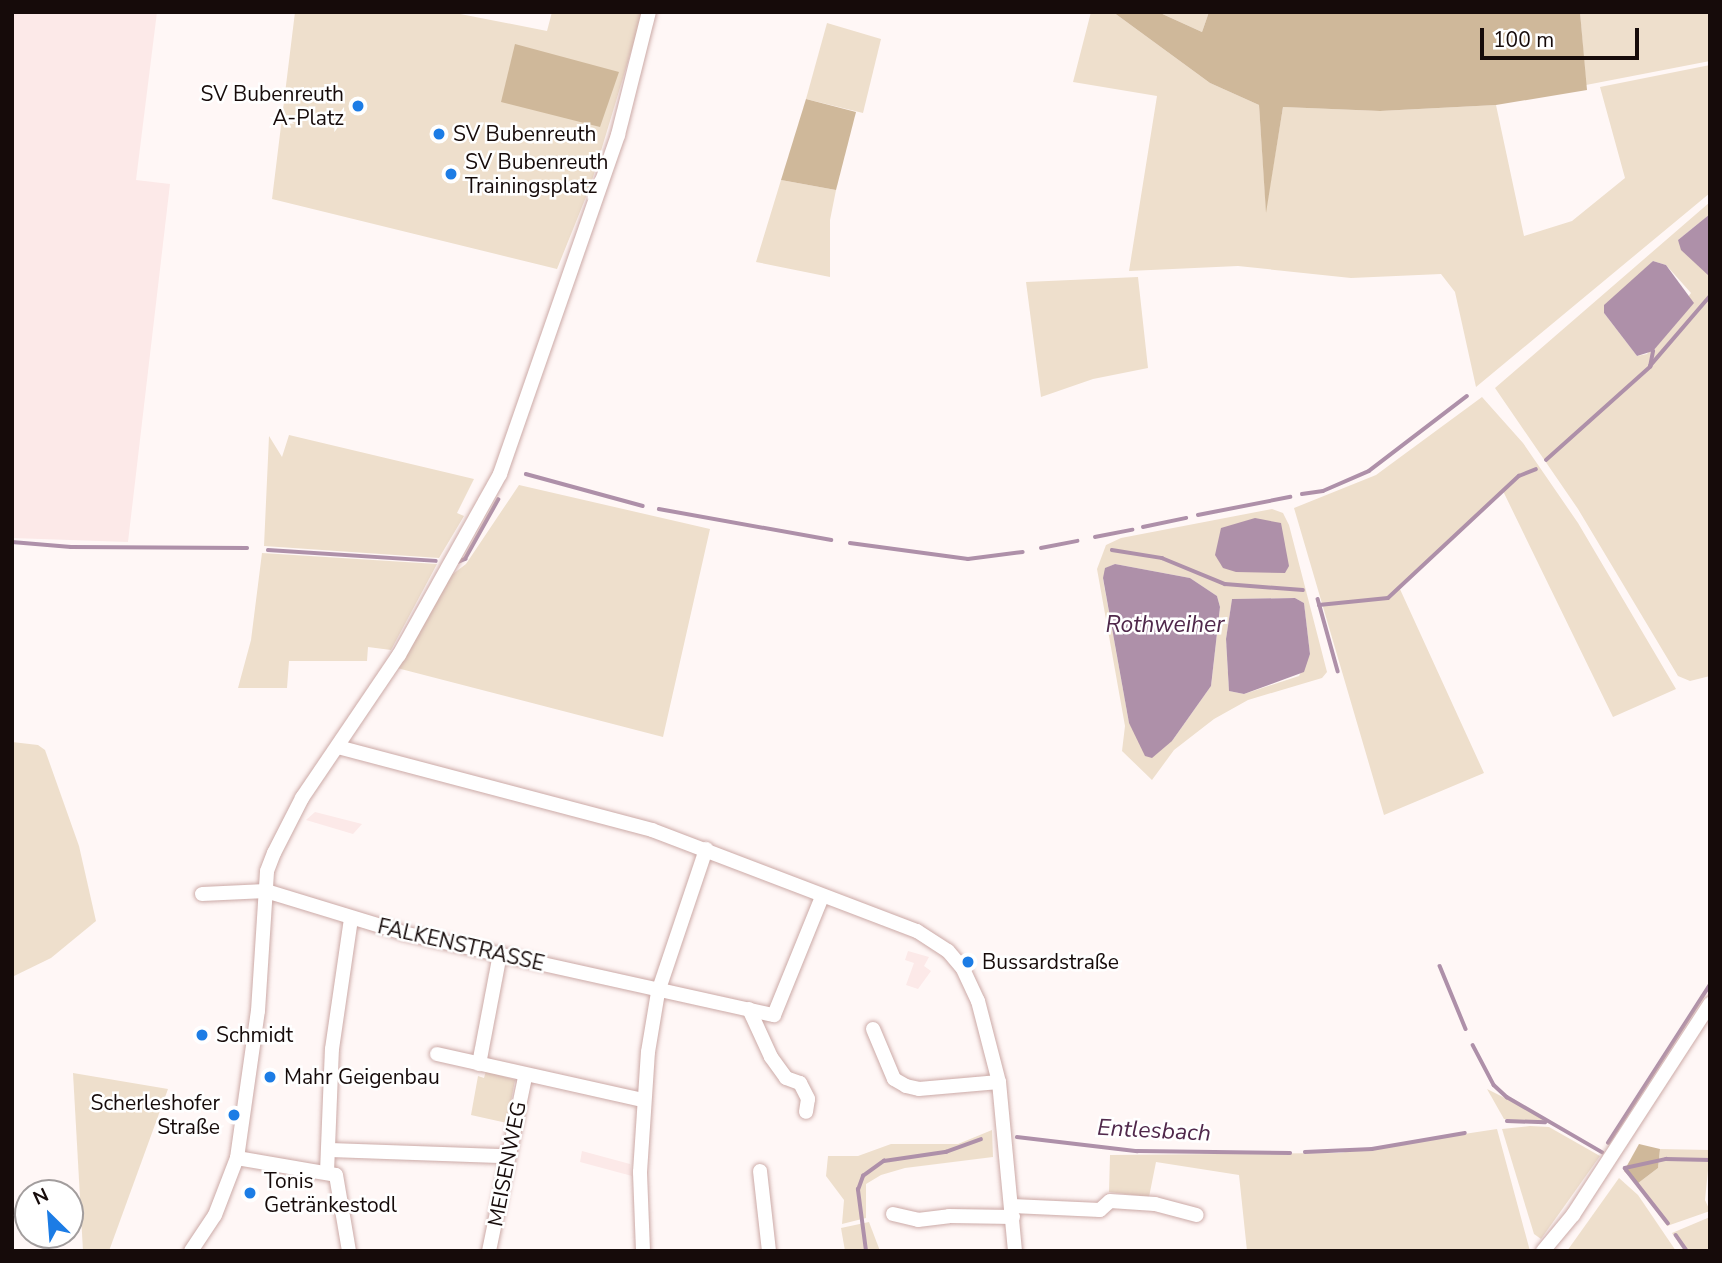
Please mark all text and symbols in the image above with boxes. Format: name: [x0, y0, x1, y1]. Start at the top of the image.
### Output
scale bar: [1484, 14, 1643, 58]
text: 100 m: [1493, 26, 1554, 54]
place label: SV Bubenreuth A-Platz: [201, 81, 344, 131]
marker: SV Bubenreuth A-Platz: [350, 98, 366, 114]
place label: SV Bubenreuth: [453, 121, 596, 147]
marker: SV Bubenreuth: [431, 126, 447, 142]
place label: SV Bubenreuth Trainingsplatz: [465, 149, 608, 199]
marker: SV Bubenreuth Trainingsplatz: [443, 166, 459, 182]
water label: Rothweiher: [1105, 611, 1225, 639]
street label: FALKENSTRASSE: [375, 914, 547, 976]
place label: Bussardstraße: [982, 949, 1119, 975]
marker: Bussardstraße: [960, 954, 976, 970]
place label: Schmidt: [216, 1022, 293, 1048]
marker: Schmidt: [194, 1027, 210, 1043]
place label: Mahr Geigenbau: [284, 1064, 440, 1090]
marker: Mahr Geigenbau: [262, 1069, 278, 1085]
place label: Scherleshofer Straße: [90, 1090, 220, 1140]
street label: MEISENWEG: [483, 1099, 531, 1229]
marker: Scherleshofer Straße: [226, 1107, 242, 1123]
water label: Entlesbach: [1096, 1114, 1212, 1148]
place label: Tonis Getränkestodl: [264, 1168, 397, 1218]
north arrow: [14, 1179, 84, 1249]
text: N: [29, 1182, 53, 1212]
marker: Tonis Getränkestodl: [242, 1185, 258, 1201]

